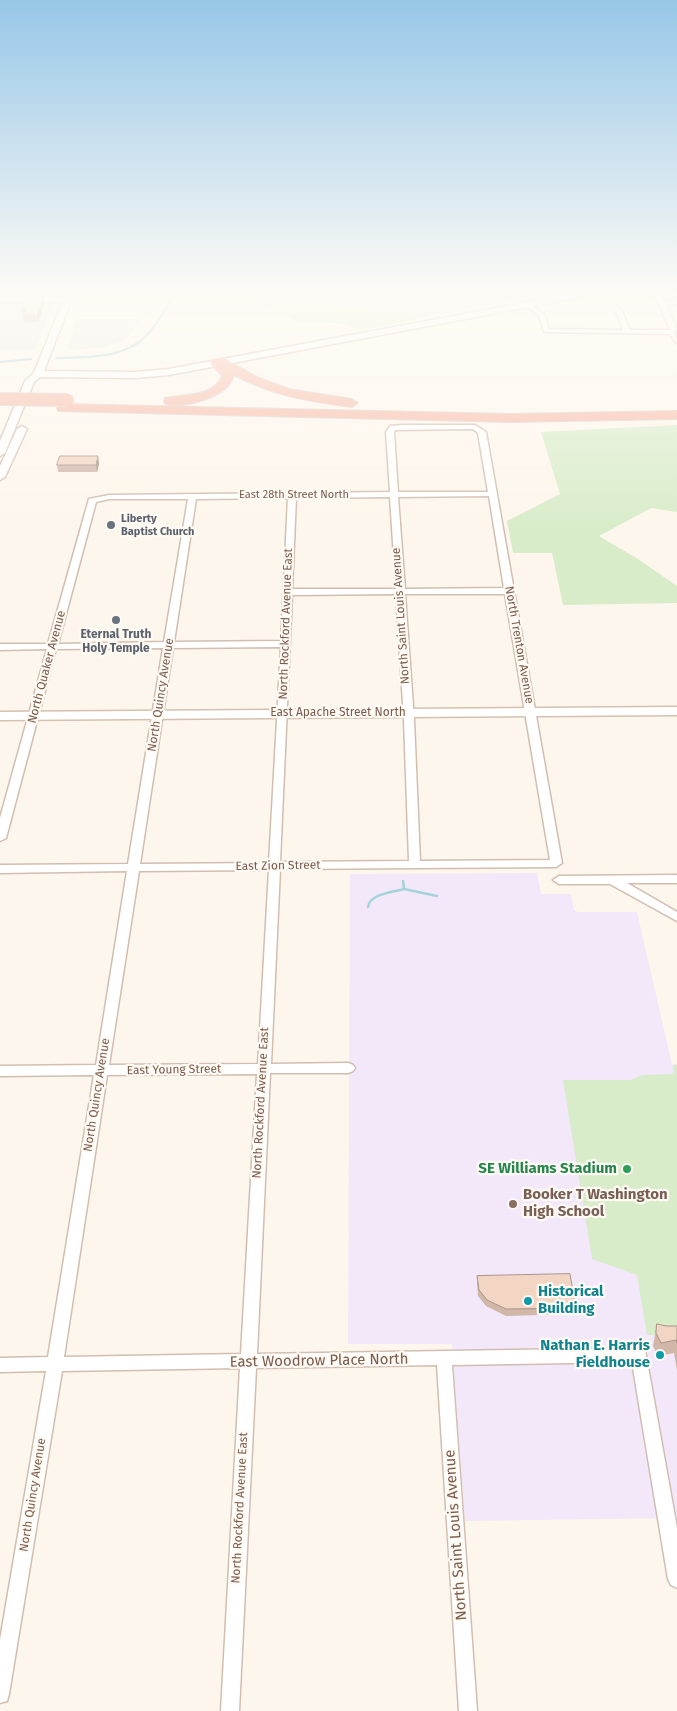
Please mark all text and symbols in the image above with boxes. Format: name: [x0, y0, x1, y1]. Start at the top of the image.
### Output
street label: East 28th Street North: [239, 488, 349, 502]
place label: Liberty Baptist Church: [121, 512, 194, 538]
marker: Liberty Baptist Church: [105, 519, 117, 531]
street label: North Saint Louis Avenue: [389, 547, 413, 685]
street label: North Rockford Avenue East: [276, 548, 296, 700]
street label: North Trenton Avenue: [502, 585, 536, 705]
street label: North Quaker Avenue: [25, 609, 69, 725]
marker: Eternal Truth Holy Temple: [110, 614, 122, 626]
place label: Eternal Truth Holy Temple: [80, 628, 152, 656]
street label: North Quincy Avenue: [145, 637, 177, 753]
street label: East Apache Street North: [270, 706, 406, 720]
street label: East Zion Street: [235, 858, 321, 874]
street label: North Rockford Avenue East: [250, 1027, 272, 1179]
street label: North Quincy Avenue: [81, 1037, 113, 1153]
street label: East Young Street: [127, 1062, 221, 1078]
place label: SE Williams Stadium: [478, 1160, 617, 1178]
marker: SE Williams Stadium: [621, 1163, 633, 1175]
place label: Booker T Washington High School: [523, 1186, 668, 1221]
marker: Booker T Washington High School: [507, 1198, 519, 1210]
place label: Historical Building: [538, 1283, 604, 1318]
marker: Historical Building: [522, 1295, 534, 1307]
place label: Nathan E. Harris Fieldhouse: [540, 1337, 650, 1372]
marker: Nathan E. Harris Fieldhouse: [654, 1349, 666, 1361]
street label: East Woodrow Place North: [229, 1350, 409, 1372]
street label: North Rockford Avenue East: [229, 1432, 251, 1584]
street label: North Quincy Avenue: [17, 1437, 49, 1553]
street label: North Saint Louis Avenue: [441, 1449, 471, 1621]

